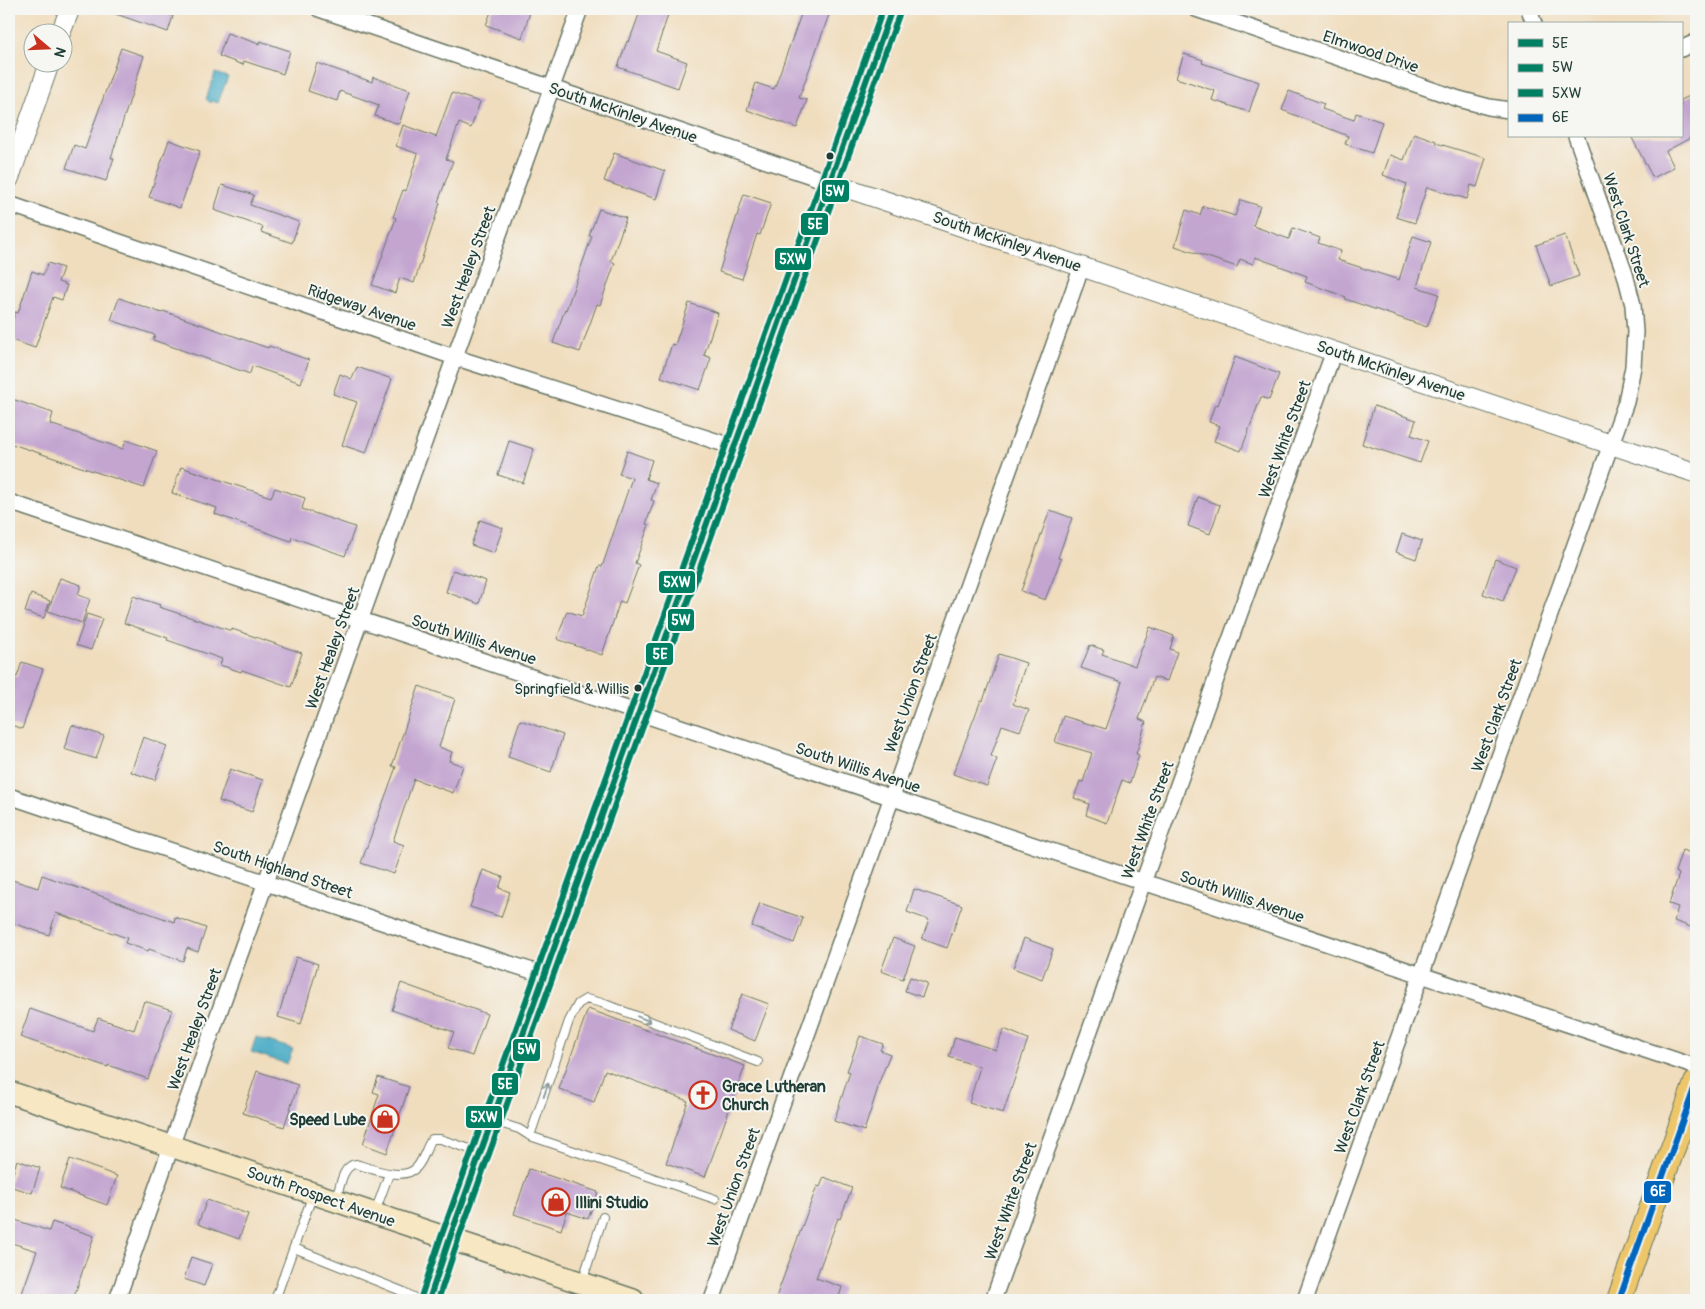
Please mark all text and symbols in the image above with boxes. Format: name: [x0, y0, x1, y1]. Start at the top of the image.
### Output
north arrow: [22, 22, 72, 72]
legend: [1508, 22, 1682, 138]
street label: Elmwood Drive: [1320, 26, 1421, 78]
text: 5E: [1552, 34, 1568, 53]
text: N: [50, 45, 69, 59]
text: 5W: [1552, 58, 1573, 77]
street label: South McKinley Avenue: [546, 78, 700, 148]
text: 5XW: [1552, 84, 1582, 103]
text: 6E: [1552, 108, 1569, 127]
unlabelled marker: [825, 151, 835, 161]
street label: West Clark Street: [1598, 171, 1654, 291]
line badge: 5W: [821, 179, 850, 203]
text: 5W: [825, 183, 845, 200]
street label: West Healey Street: [438, 203, 501, 331]
street label: South McKinley Avenue: [930, 207, 1084, 277]
line badge: 5E: [800, 212, 829, 236]
text: 5E: [808, 216, 823, 233]
line badge: 5XW: [774, 247, 812, 271]
text: 5XW: [779, 251, 807, 268]
street label: Ridgeway Avenue: [305, 280, 419, 336]
street label: South McKinley Avenue: [1314, 336, 1468, 406]
street label: West White Street: [1254, 377, 1316, 501]
line badge: 5XW: [658, 570, 696, 594]
text: 5XW: [663, 574, 691, 591]
street label: West Healey Street: [302, 584, 365, 712]
line badge: 5W: [667, 608, 695, 632]
street label: South Willis Avenue: [409, 610, 539, 670]
text: 5W: [671, 612, 691, 629]
street label: West Union Street: [880, 630, 942, 756]
line badge: 5E: [645, 642, 674, 666]
text: 5E: [653, 646, 668, 663]
street label: West Clark Street: [1467, 655, 1527, 775]
place label: Springfield & Willis: [514, 680, 629, 699]
marker: Springfield & Willis: [633, 683, 643, 693]
street label: South Willis Avenue: [793, 738, 923, 798]
street label: West White Street: [1117, 758, 1179, 882]
street label: South Highland Street: [210, 837, 356, 903]
street label: South Willis Avenue: [1177, 866, 1307, 928]
street label: West Healey Street: [164, 965, 227, 1093]
one-way arrow: [636, 1014, 651, 1024]
street label: West Clark Street: [1330, 1037, 1390, 1157]
line badge: 5W: [512, 1038, 541, 1062]
text: 5W: [517, 1041, 537, 1058]
line badge: 5E: [491, 1072, 519, 1096]
text: 5E: [498, 1076, 513, 1093]
place label: Grace Lutheran Church: [722, 1077, 826, 1115]
church icon: Grace Lutheran Church: [688, 1080, 718, 1110]
one-way arrow: [541, 1082, 551, 1098]
shop icon: Speed Lube: [370, 1104, 400, 1134]
line badge: 5XW: [465, 1105, 503, 1129]
text: 5XW: [470, 1109, 498, 1126]
place label: Speed Lube: [289, 1110, 367, 1130]
street label: West Union Street: [703, 1124, 765, 1250]
street label: West White Street: [980, 1139, 1042, 1263]
street label: South Prospect Avenue: [244, 1162, 398, 1232]
line badge: 6E: [1643, 1180, 1672, 1204]
text: 6E: [1650, 1183, 1666, 1200]
shop icon: Illini Studio: [541, 1187, 571, 1217]
place label: Illini Studio: [575, 1193, 649, 1213]

